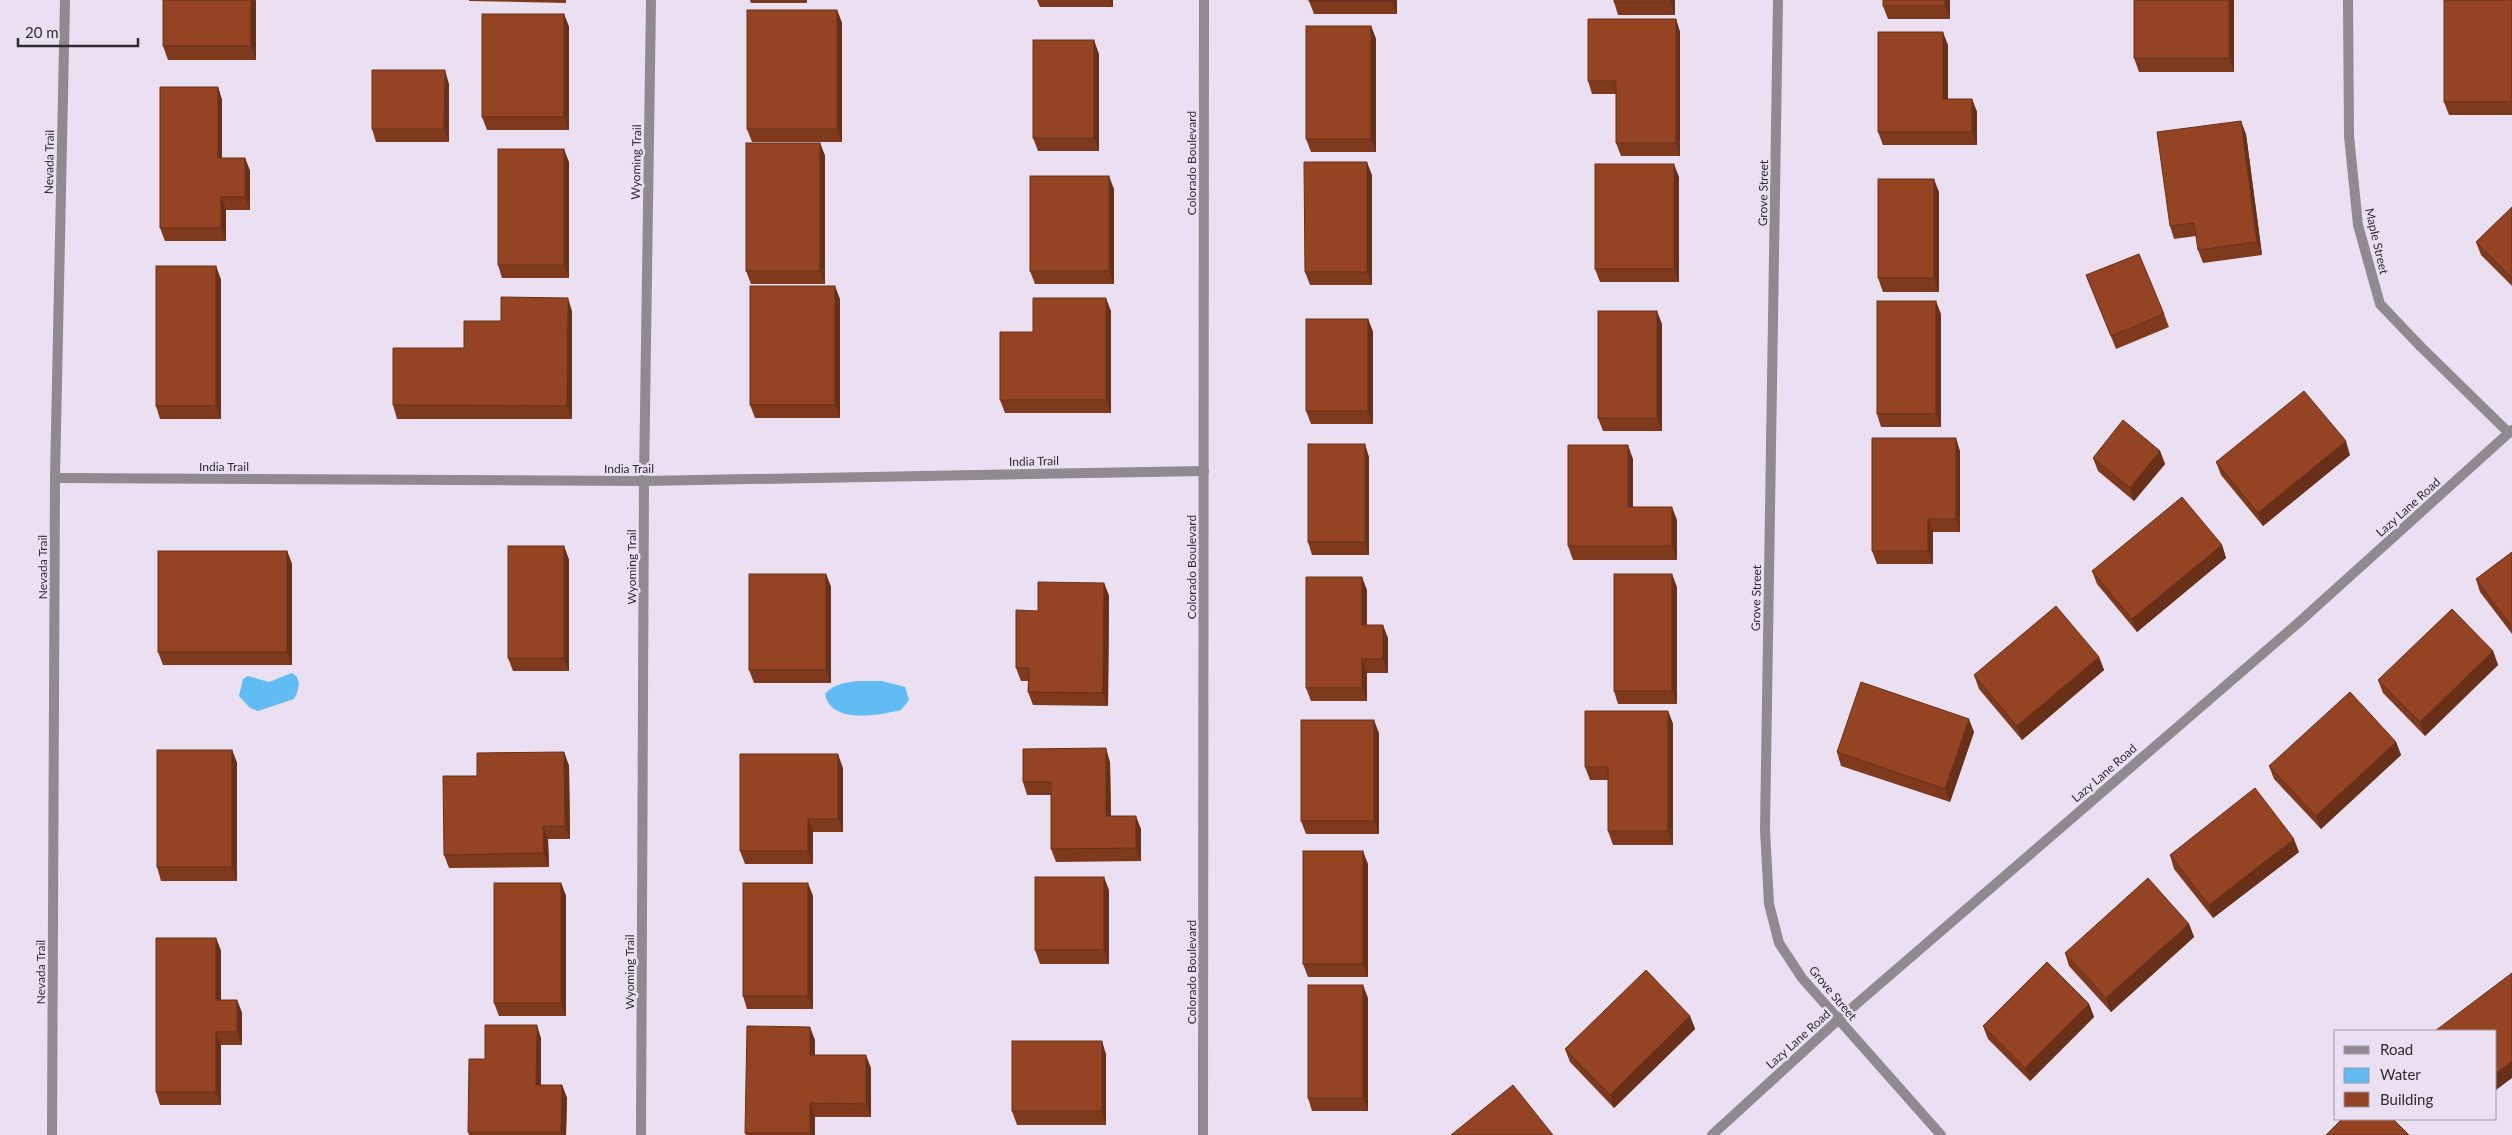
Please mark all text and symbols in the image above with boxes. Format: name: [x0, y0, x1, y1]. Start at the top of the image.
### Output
scale bar: [18, 15, 138, 47]
text: 20 m: [25, 23, 59, 41]
street label: Colorado Boulevard: [1184, 111, 1199, 215]
street label: Wyoming Trail: [628, 124, 644, 200]
street label: Nevada Trail: [41, 130, 57, 194]
street label: Grove Street: [1755, 159, 1771, 226]
street label: Maple Street: [2362, 206, 2392, 276]
street label: India Trail: [1009, 453, 1059, 469]
street label: India Trail: [199, 459, 249, 474]
street label: India Trail: [604, 461, 654, 476]
street label: Lazy Lane Road: [2373, 474, 2443, 540]
street label: Colorado Boulevard: [1184, 515, 1199, 619]
street label: Wyoming Trail: [624, 529, 639, 605]
street label: Nevada Trail: [35, 535, 50, 599]
street label: Grove Street: [1748, 564, 1764, 631]
street label: Lazy Lane Road: [2068, 741, 2140, 805]
street label: Colorado Boulevard: [1184, 920, 1199, 1024]
street label: Wyoming Trail: [622, 934, 637, 1010]
street label: Nevada Trail: [33, 940, 48, 1004]
street label: Grove Street: [1806, 963, 1861, 1024]
street label: Lazy Lane Road: [1763, 1006, 1833, 1072]
legend: [2334, 1030, 2497, 1120]
text: Road: [2380, 1040, 2413, 1058]
text: Water: [2380, 1065, 2421, 1083]
text: Building: [2380, 1090, 2433, 1108]

